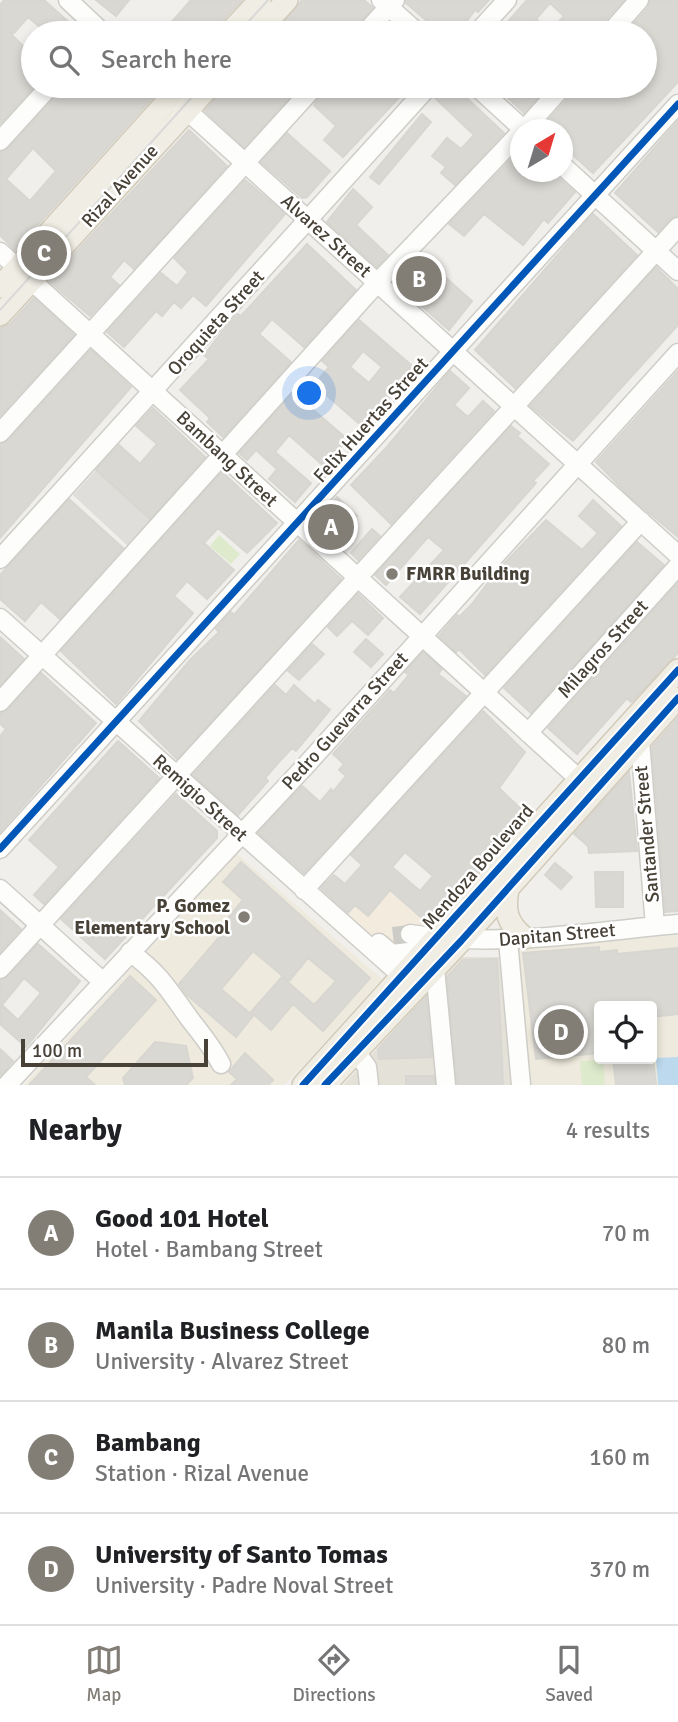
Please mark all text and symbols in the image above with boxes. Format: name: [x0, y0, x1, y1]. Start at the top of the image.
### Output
search box: [21, 21, 657, 98]
icon: search: [45, 41, 83, 79]
text: Search here: [101, 44, 232, 76]
north arrow: [510, 119, 573, 182]
street label: Rizal Avenue: [76, 139, 164, 233]
street label: Alvarez Street: [276, 189, 376, 283]
pin: C: [21, 227, 67, 279]
pin: B: [396, 253, 442, 305]
street label: Oroquieta Street: [162, 265, 270, 381]
street label: Felix Huertas Street: [308, 352, 434, 488]
your location: [292, 376, 326, 410]
street label: Bambang Street: [171, 406, 283, 512]
pin: A: [308, 501, 354, 553]
place label: FMRR Building: [406, 562, 530, 586]
marker: FMRR Building: [384, 566, 400, 582]
street label: Milagros Street: [553, 595, 654, 703]
street label: Pedro Guevarra Street: [277, 647, 414, 795]
street label: Remigio Street: [148, 749, 253, 847]
street label: Santander Street: [629, 764, 665, 904]
street label: Mendoza Boulevard: [417, 799, 539, 935]
place label: P. Gomez Elementary School: [74, 894, 230, 940]
marker: P. Gomez Elementary School: [236, 909, 252, 925]
street label: Dapitan Street: [498, 918, 617, 952]
map controls: [594, 1001, 657, 1064]
button: locate: [594, 1001, 657, 1064]
pin: D: [538, 1006, 584, 1058]
scale bar: [21, 1036, 208, 1068]
text: 100 m: [32, 1039, 82, 1063]
text: Nearby: [28, 1112, 122, 1149]
text: 4 results: [566, 1116, 650, 1145]
text: Good 101 Hotel: [95, 1203, 269, 1235]
text: A: [44, 1219, 58, 1248]
text: 70 m: [602, 1219, 650, 1248]
text: Hotel · Bambang Street: [95, 1235, 323, 1264]
text: Manila Business College: [95, 1315, 370, 1347]
text: B: [44, 1331, 58, 1360]
text: 80 m: [602, 1331, 650, 1360]
text: University · Alvarez Street: [95, 1347, 349, 1376]
text: Bambang: [95, 1427, 201, 1459]
text: C: [44, 1443, 58, 1472]
text: 160 m: [589, 1443, 650, 1472]
text: Station · Rizal Avenue: [95, 1459, 309, 1488]
text: University of Santo Tomas: [95, 1539, 388, 1571]
text: D: [43, 1555, 59, 1584]
text: 370 m: [589, 1555, 650, 1584]
text: University · Padre Noval Street: [95, 1571, 393, 1600]
tab: Map: [85, 1641, 123, 1707]
tab: Directions: [293, 1641, 376, 1707]
tab: Saved: [545, 1641, 593, 1707]

